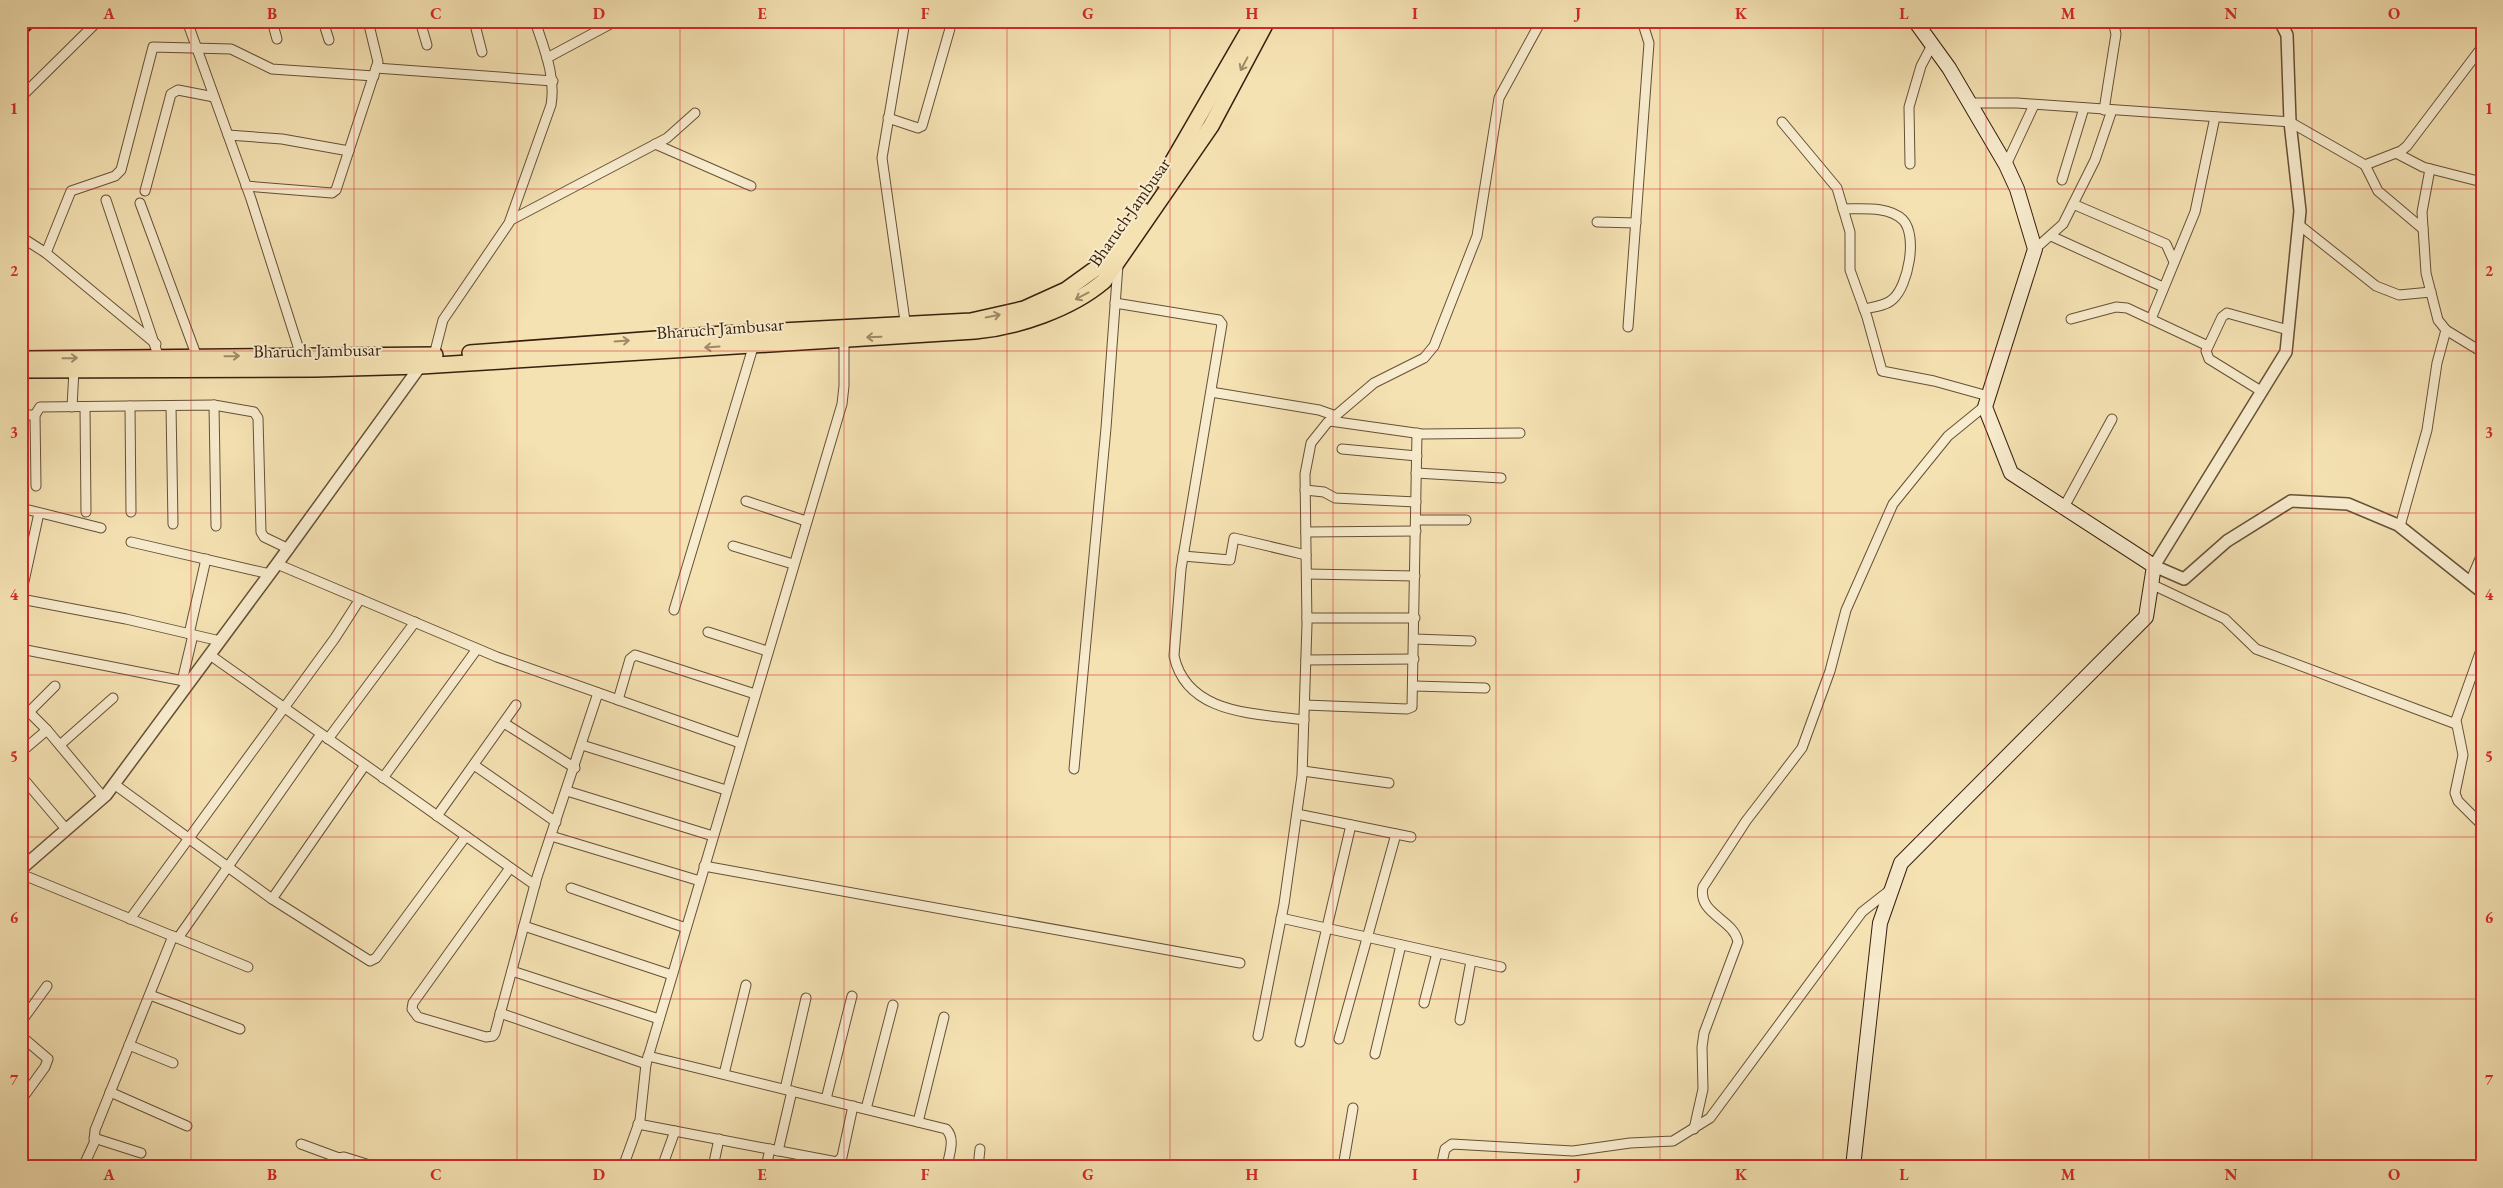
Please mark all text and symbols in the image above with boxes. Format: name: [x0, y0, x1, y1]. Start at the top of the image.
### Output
text: A: [102, 3, 115, 24]
text: B: [267, 3, 277, 24]
text: C: [430, 3, 442, 24]
text: D: [593, 3, 605, 24]
text: E: [757, 3, 767, 24]
text: F: [921, 3, 930, 24]
text: G: [1082, 3, 1094, 24]
text: H: [1246, 3, 1259, 24]
text: I: [1412, 3, 1418, 24]
text: J: [1573, 3, 1581, 24]
text: K: [1735, 3, 1748, 24]
text: L: [1899, 3, 1909, 24]
text: M: [2061, 3, 2076, 24]
text: N: [2225, 3, 2238, 24]
text: O: [2388, 3, 2400, 24]
one-way arrow: [1239, 57, 1249, 72]
text: 1: [10, 98, 18, 119]
text: 1: [2485, 98, 2493, 119]
street label: Bharuch Jambusar: [1083, 153, 1175, 271]
text: 2: [10, 260, 19, 281]
text: 2: [2485, 260, 2494, 281]
one-way arrow: [1075, 292, 1090, 301]
one-way arrow: [985, 311, 1001, 320]
street label: Bharuch Jambusar: [655, 312, 785, 344]
one-way arrow: [866, 332, 882, 342]
street label: Bharuch Jambusar: [253, 337, 381, 363]
one-way arrow: [614, 337, 630, 346]
one-way arrow: [704, 342, 720, 352]
one-way arrow: [224, 351, 240, 361]
one-way arrow: [62, 354, 78, 363]
text: 3: [10, 422, 18, 443]
text: 3: [2485, 422, 2493, 443]
text: 4: [10, 584, 19, 605]
text: 4: [2485, 584, 2494, 605]
text: 5: [10, 746, 18, 767]
text: 5: [2485, 746, 2493, 767]
text: 6: [10, 907, 19, 928]
text: 6: [2485, 907, 2494, 928]
text: 7: [10, 1069, 19, 1090]
text: 7: [2485, 1069, 2494, 1090]
text: A: [102, 1164, 115, 1185]
text: B: [267, 1164, 277, 1185]
text: C: [430, 1164, 442, 1185]
text: D: [593, 1164, 605, 1185]
text: E: [757, 1164, 767, 1185]
text: F: [921, 1164, 930, 1185]
text: G: [1082, 1164, 1094, 1185]
text: H: [1246, 1164, 1259, 1185]
text: I: [1412, 1164, 1418, 1185]
text: J: [1573, 1164, 1581, 1185]
text: K: [1735, 1164, 1748, 1185]
text: L: [1899, 1164, 1909, 1185]
text: M: [2061, 1164, 2076, 1185]
text: N: [2225, 1164, 2238, 1185]
text: O: [2388, 1164, 2400, 1185]

